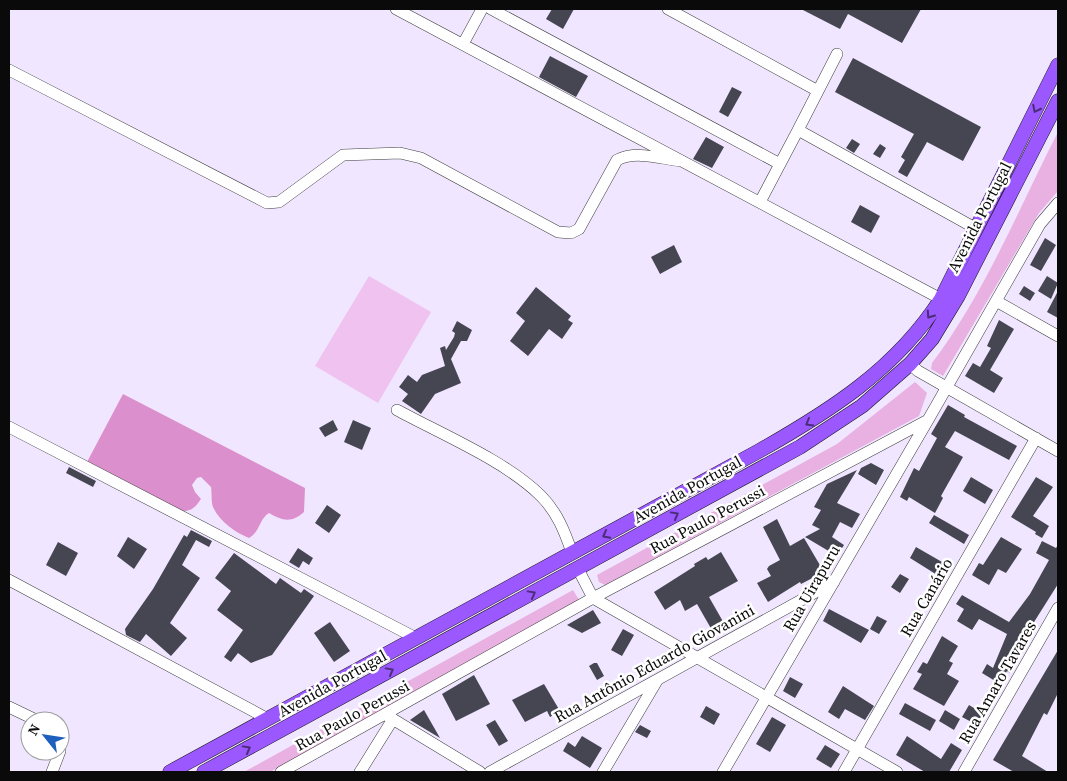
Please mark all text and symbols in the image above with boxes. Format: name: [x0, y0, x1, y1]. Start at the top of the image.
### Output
one-way arrow: [1032, 104, 1042, 113]
street label: Avenida Portugal: [942, 158, 1016, 276]
one-way arrow: [927, 310, 936, 319]
one-way arrow: [806, 416, 815, 426]
street label: Avenida Portugal: [629, 450, 745, 528]
street label: Rua Paulo Perussi: [645, 479, 769, 559]
one-way arrow: [669, 512, 678, 522]
one-way arrow: [602, 529, 611, 539]
street label: Rua Uirapuru: [777, 541, 845, 635]
street label: Rua Canário: [895, 553, 958, 640]
one-way arrow: [527, 590, 536, 600]
street label: Rua Antônio Eduardo Giovanini: [550, 598, 758, 727]
street label: Rua Amaro Tavares: [953, 617, 1041, 747]
street label: Avenida Portugal: [274, 644, 390, 722]
one-way arrow: [384, 667, 393, 677]
street label: Rua Paulo Perussi: [291, 674, 413, 756]
north arrow: [20, 711, 70, 761]
text: N: [23, 720, 45, 739]
one-way arrow: [242, 745, 251, 755]

